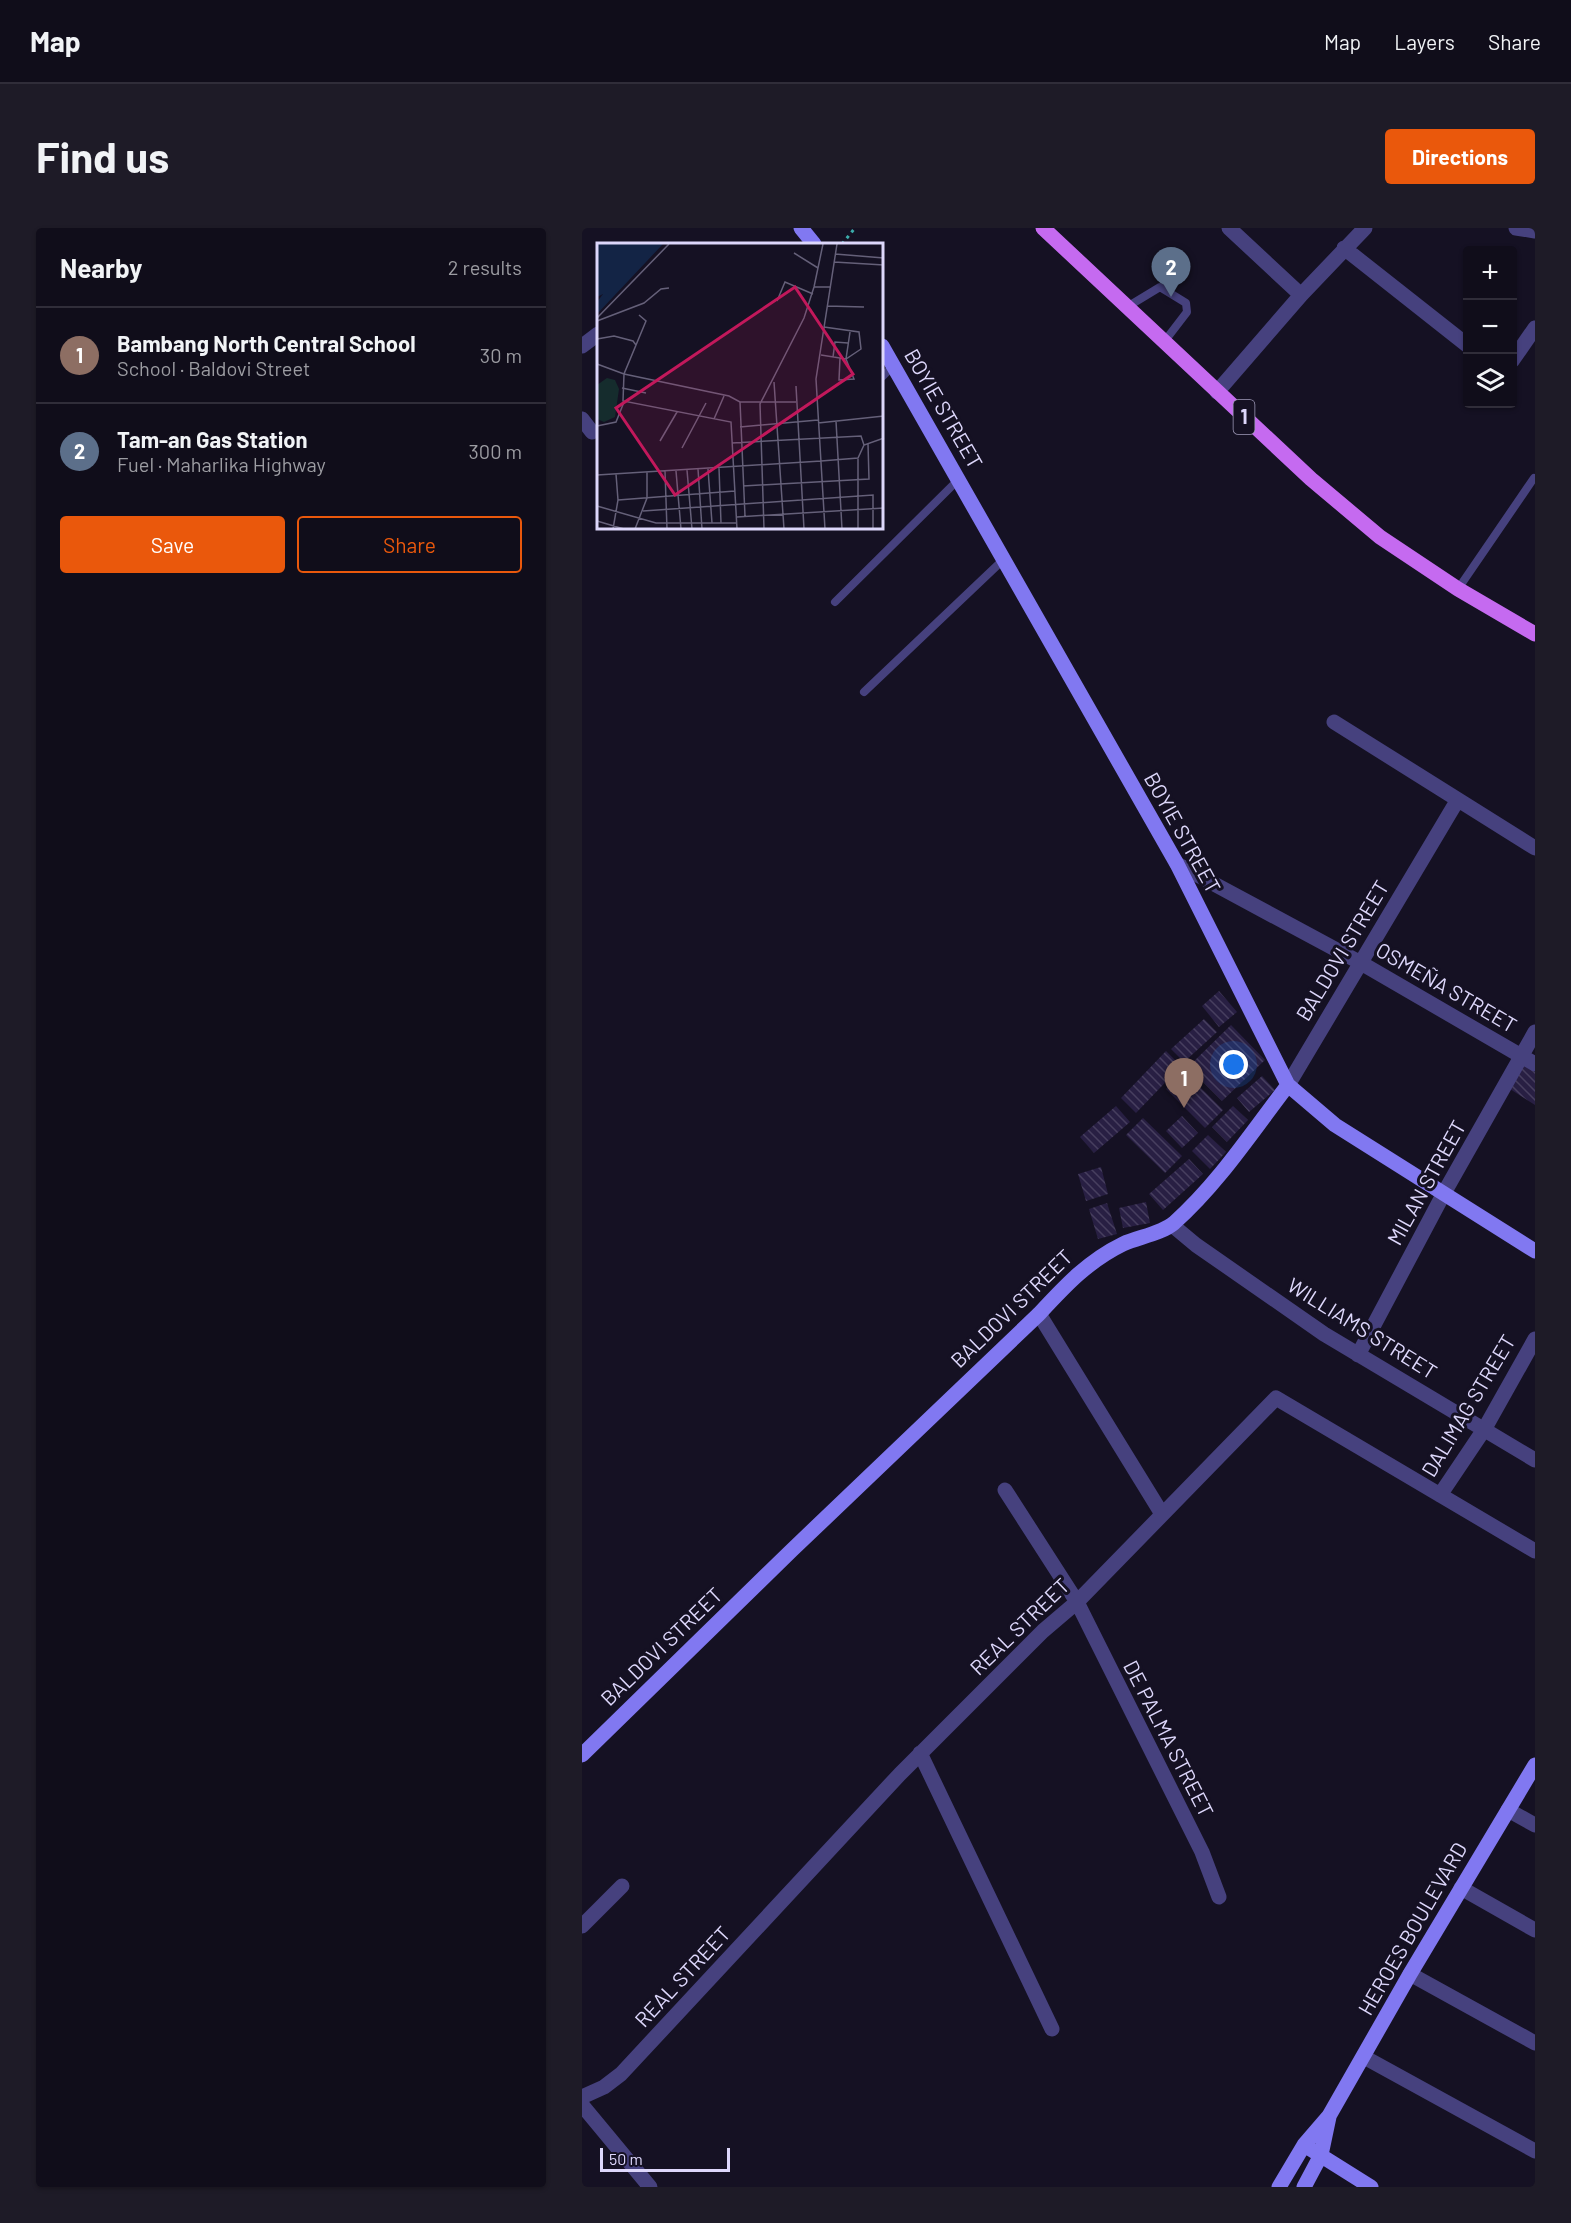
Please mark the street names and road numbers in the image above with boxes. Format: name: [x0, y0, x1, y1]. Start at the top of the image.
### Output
street label: BOYIE STREET: [900, 344, 989, 473]
road number: 1: [1234, 400, 1254, 434]
street label: BOYIE STREET: [1140, 768, 1227, 897]
street label: BALDOVI STREET: [1290, 876, 1393, 1025]
street label: OSMEÑA STREET: [1372, 936, 1522, 1037]
street label: MILAN STREET: [1381, 1116, 1470, 1249]
street label: BALDOVI STREET: [945, 1244, 1077, 1372]
street label: WILLIAMS STREET: [1283, 1272, 1442, 1384]
street label: DALIMAG STREET: [1415, 1330, 1520, 1481]
street label: REAL STREET: [964, 1572, 1074, 1680]
street label: BALDOVI STREET: [595, 1582, 727, 1710]
street label: DE PALMA STREET: [1119, 1656, 1220, 1821]
street label: HEROES BOULEVARD: [1352, 1837, 1471, 2019]
street label: REAL STREET: [629, 1920, 735, 2031]

